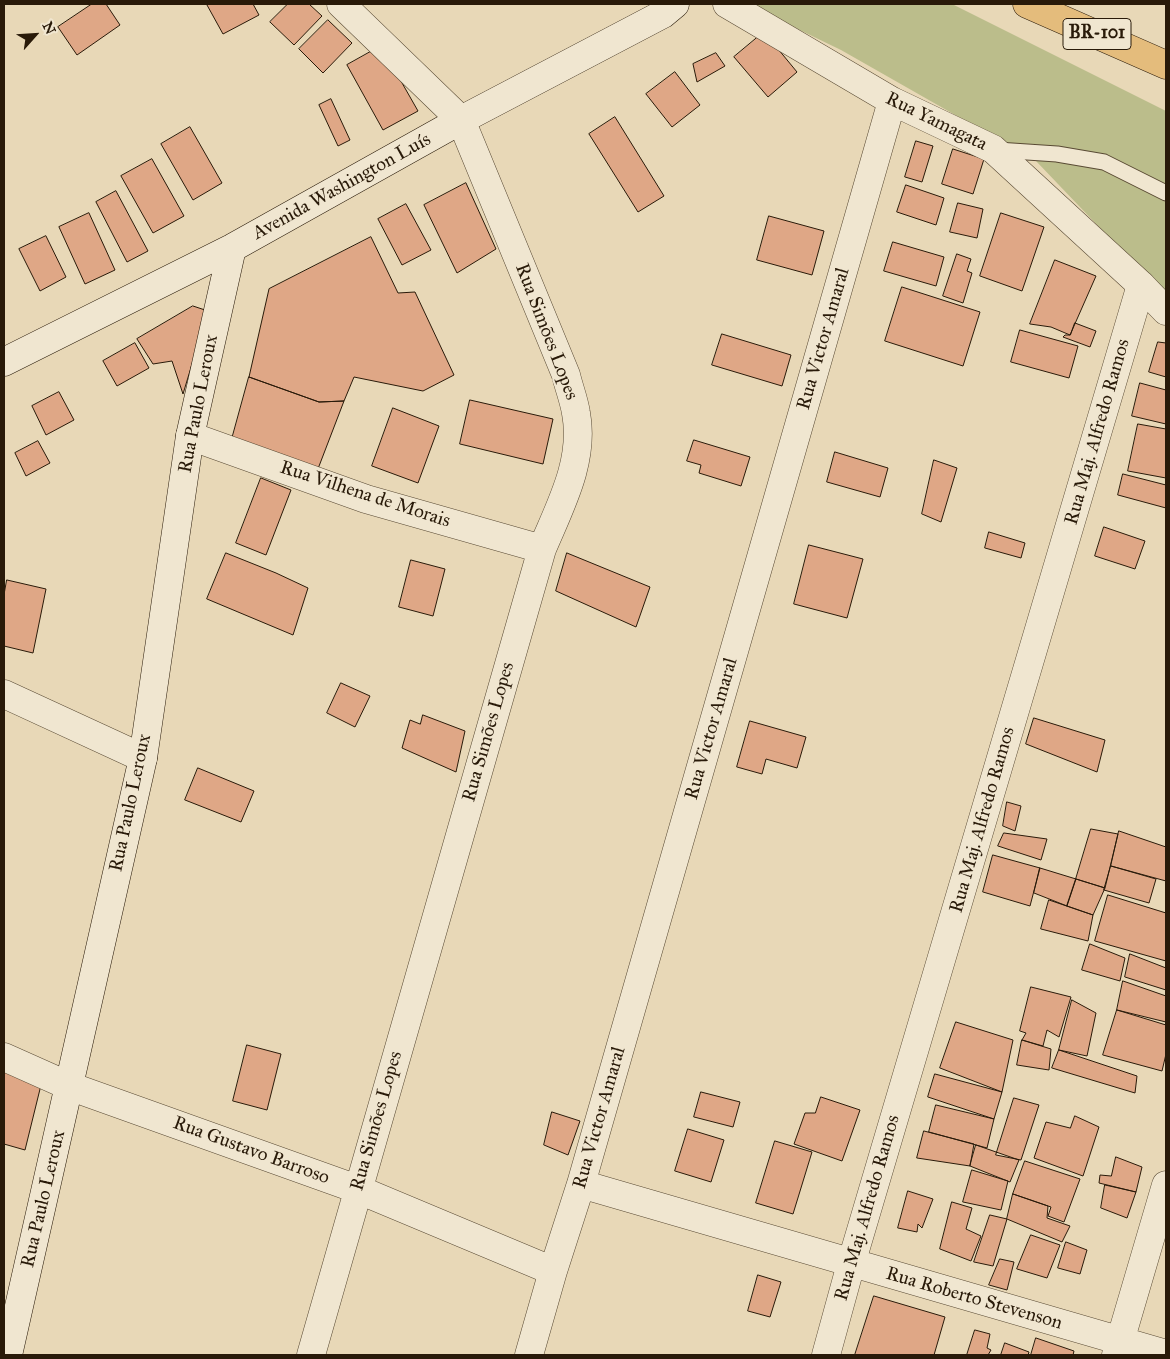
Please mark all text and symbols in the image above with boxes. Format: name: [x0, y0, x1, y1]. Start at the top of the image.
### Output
north arrow: [10, 10, 60, 60]
road number: BR-101: [1063, 18, 1131, 50]
text: N: [39, 19, 59, 37]
street label: Rua Yamagata: [882, 88, 990, 156]
street label: Avenida Washington Luís: [249, 129, 435, 245]
street label: Rua Simões Lopes: [510, 261, 582, 403]
street label: Rua Victor Amaral: [793, 265, 855, 413]
street label: Rua Paulo Leroux: [174, 333, 224, 475]
street label: Rua Maj. Alfredo Ramos: [1061, 336, 1135, 528]
street label: Rua Vilhena de Morais: [277, 457, 453, 533]
street label: Rua Victor Amaral: [681, 655, 743, 803]
street label: Rua Simões Lopes: [458, 660, 520, 804]
street label: Rua Maj. Alfredo Ramos: [946, 724, 1020, 916]
street label: Rua Paulo Leroux: [105, 732, 157, 874]
street label: Rua Victor Amaral: [569, 1044, 631, 1192]
street label: Rua Simões Lopes: [346, 1049, 408, 1193]
street label: Rua Gustavo Barroso: [170, 1112, 332, 1190]
street label: Rua Maj. Alfredo Ramos: [831, 1112, 905, 1304]
street label: Rua Paulo Leroux: [17, 1128, 71, 1270]
street label: Rua Roberto Stevenson: [883, 1263, 1065, 1335]

